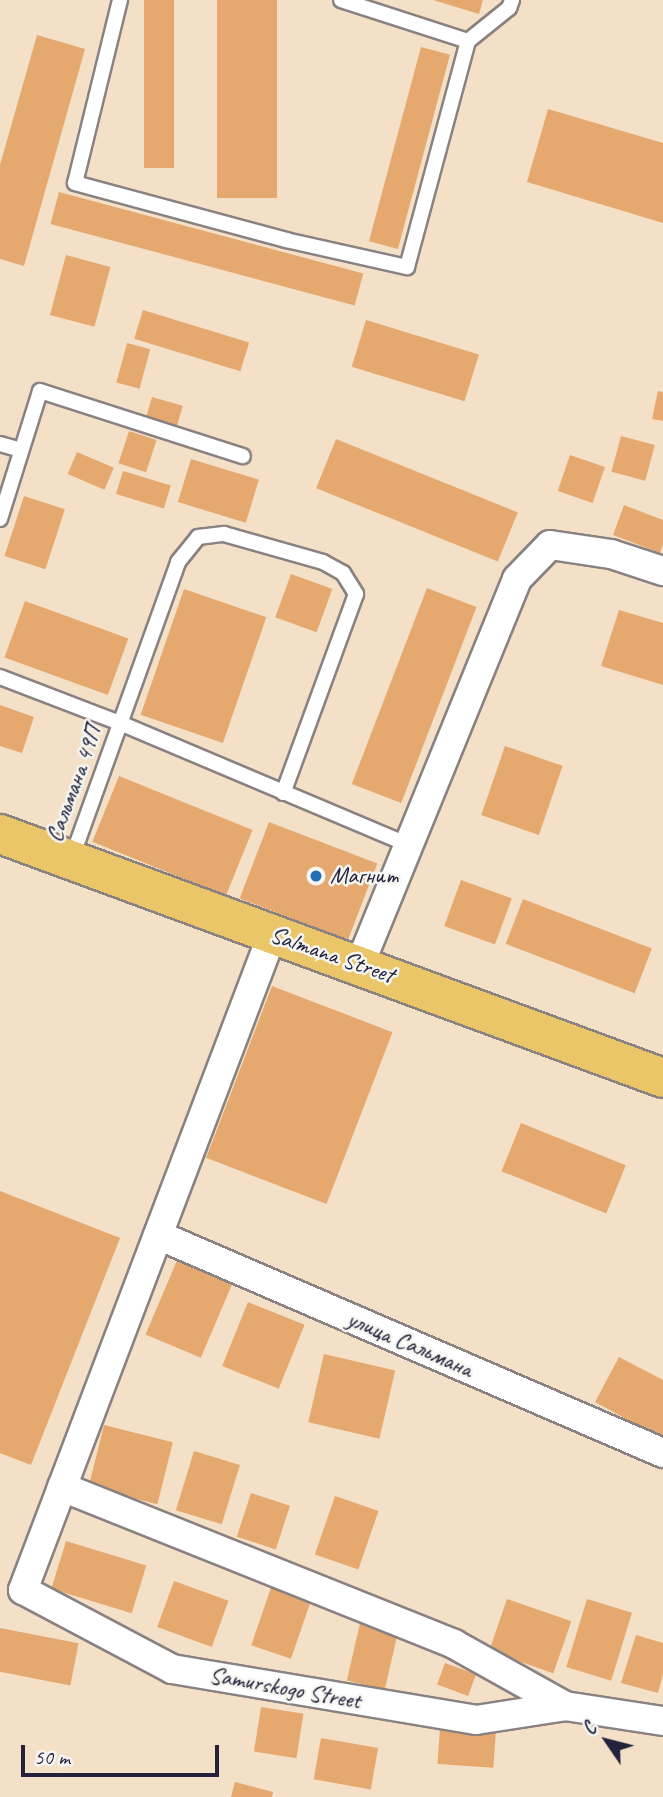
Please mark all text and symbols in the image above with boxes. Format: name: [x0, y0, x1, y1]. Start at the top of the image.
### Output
street label: Сальмана 49П: [40, 722, 108, 846]
place label: Магнит: [330, 862, 398, 890]
marker: Магнит: [308, 868, 324, 884]
street label: Salmana Street: [266, 920, 398, 990]
street label: улица Сальмана: [344, 1305, 476, 1383]
street label: Samurskogo Street: [207, 1661, 363, 1715]
north arrow: [572, 1706, 642, 1776]
text: С: [577, 1718, 602, 1740]
scale bar: [24, 1730, 222, 1774]
text: 50 m: [34, 1744, 70, 1770]

